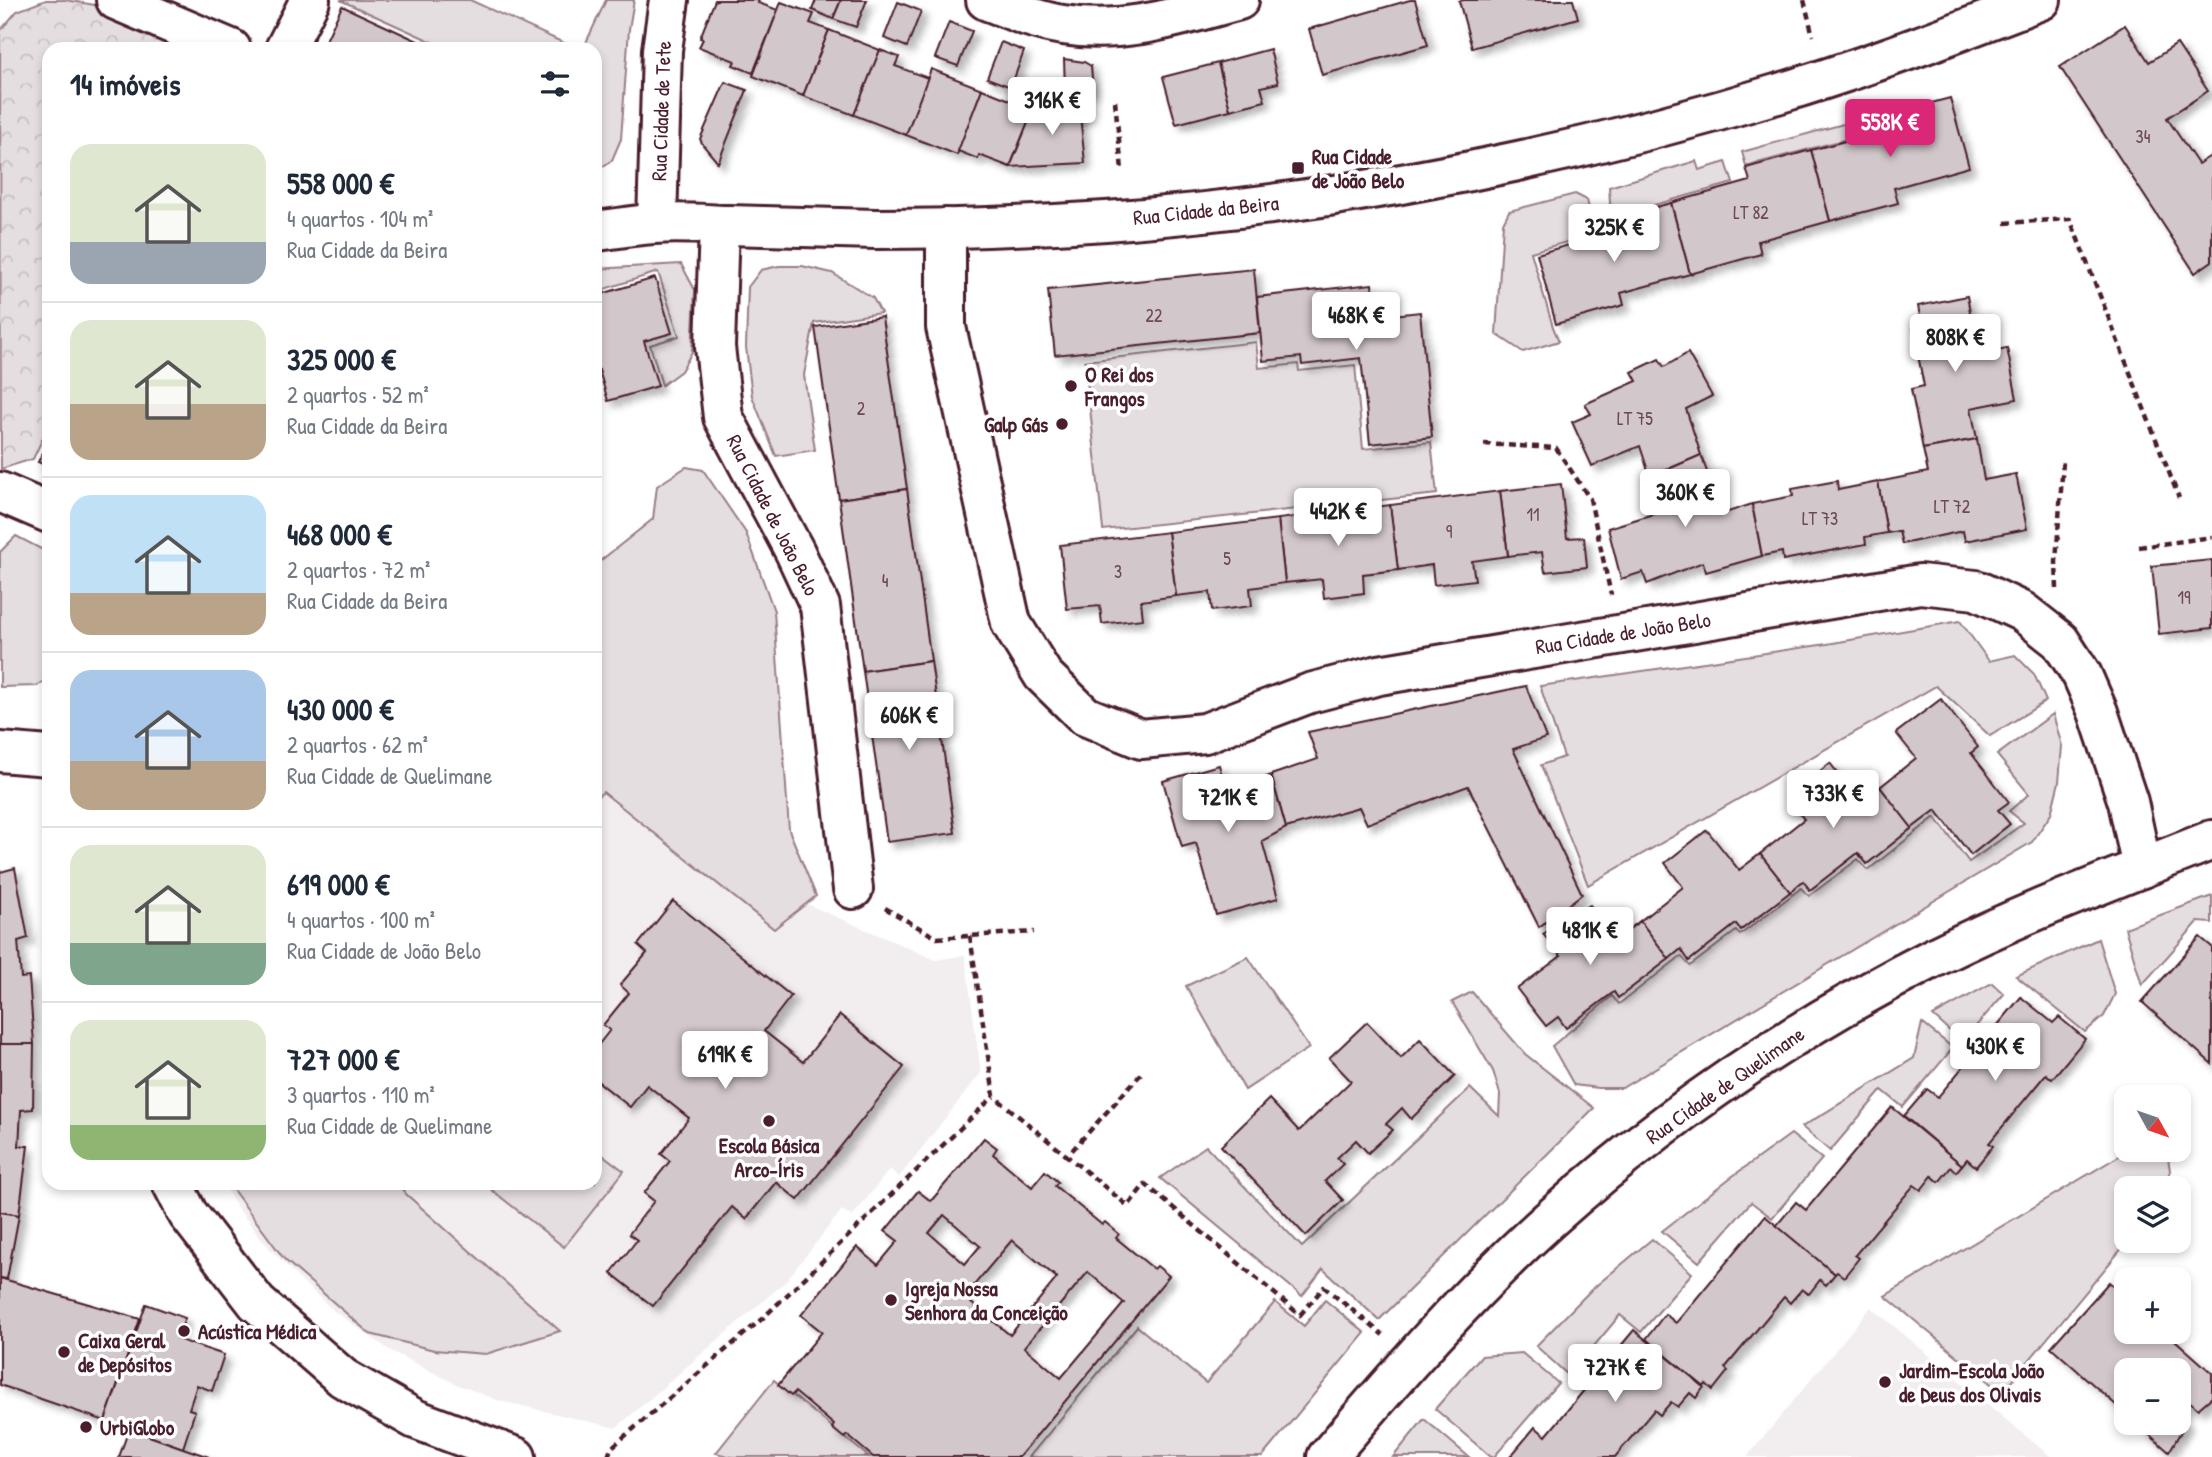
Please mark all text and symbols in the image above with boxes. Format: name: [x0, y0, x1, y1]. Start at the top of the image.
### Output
street label: Rua Cidade de Tete: [644, 40, 678, 182]
text: 14 imóveis: [70, 64, 180, 104]
icon: filters: [536, 65, 574, 103]
pin: 316K €: [995, 78, 1109, 137]
text: 316K €: [1024, 84, 1080, 115]
pin: 558K €: [1833, 100, 1947, 159]
text: 558K €: [1861, 106, 1919, 137]
house number: 34: [2136, 124, 2151, 149]
place label: Rua Cidade de João Belo: [1312, 142, 1405, 195]
marker: Rua Cidade de João Belo: [1290, 160, 1306, 176]
text: 558 000 €: [287, 163, 394, 203]
icon: home: [126, 172, 210, 256]
street label: Rua Cidade da Beira: [1132, 188, 1280, 232]
house number: LT 82: [1733, 200, 1769, 225]
text: 4 quartos · 104 m²: [287, 203, 433, 234]
pin: 325K €: [1557, 204, 1671, 264]
text: 325K €: [1584, 211, 1644, 242]
text: Rua Cidade da Beira: [287, 234, 447, 265]
pin: 468K €: [1299, 292, 1413, 352]
text: 468K €: [1328, 299, 1384, 330]
house number: 22: [1146, 303, 1163, 328]
pin: 808K €: [1898, 314, 2012, 374]
text: 808K €: [1926, 321, 1984, 352]
text: 325 000 €: [287, 339, 396, 379]
icon: home: [126, 348, 210, 432]
place label: O Rei dos Frangos: [1084, 360, 1154, 414]
marker: O Rei dos Frangos: [1063, 378, 1079, 394]
text: 2 quartos · 52 m²: [287, 379, 429, 410]
house number: 2: [857, 396, 866, 421]
house number: LT 75: [1617, 406, 1653, 431]
text: Rua Cidade da Beira: [287, 410, 447, 441]
place label: Galp Gás: [984, 410, 1048, 440]
marker: Galp Gás: [1054, 416, 1070, 432]
street label: Rua Cidade de João Belo: [720, 429, 826, 601]
pin: 360K €: [1628, 470, 1742, 529]
text: 360K €: [1656, 476, 1714, 507]
pin: 442K €: [1281, 489, 1395, 548]
house number: LT 72: [1934, 494, 1971, 519]
text: 442K €: [1310, 495, 1366, 526]
house number: 11: [1526, 502, 1540, 527]
house number: LT 73: [1802, 506, 1838, 531]
text: 468 000 €: [287, 514, 392, 554]
house number: 9: [1446, 519, 1453, 544]
icon: home: [126, 523, 210, 607]
house number: 5: [1223, 546, 1231, 571]
text: 2 quartos · 72 m²: [287, 554, 430, 585]
house number: 3: [1114, 559, 1122, 584]
house number: 4: [882, 568, 889, 593]
text: Rua Cidade da Beira: [287, 585, 447, 616]
house number: 19: [2177, 585, 2191, 610]
street label: Rua Cidade de João Belo: [1533, 605, 1713, 661]
text: 430 000 €: [287, 689, 394, 729]
pin: 606K €: [852, 692, 966, 752]
icon: home: [126, 698, 210, 782]
text: 606K €: [880, 699, 938, 730]
text: 2 quartos · 62 m²: [287, 729, 428, 760]
text: Rua Cidade de Quelimane: [287, 760, 492, 791]
pin: 733K €: [1776, 770, 1890, 830]
pin: 721K €: [1171, 774, 1285, 834]
text: 733K €: [1803, 777, 1863, 808]
text: 721K €: [1199, 781, 1257, 812]
text: 619 000 €: [287, 864, 389, 904]
icon: home: [126, 873, 210, 957]
text: 4 quartos · 100 m²: [287, 904, 435, 935]
pin: 481K €: [1533, 908, 1647, 967]
text: 481K €: [1562, 914, 1618, 945]
text: Rua Cidade de João Belo: [287, 935, 481, 966]
street label: Rua Cidade de Quelimane: [1640, 1019, 1810, 1151]
pin: 430K €: [1938, 1024, 2052, 1083]
text: 430K €: [1966, 1030, 2024, 1061]
pin: 619K €: [668, 1032, 782, 1091]
text: 619K €: [698, 1038, 752, 1069]
text: 727 000 €: [287, 1039, 399, 1079]
icon: home: [126, 1048, 210, 1132]
text: 3 quartos · 110 m²: [287, 1079, 435, 1110]
north arrow: [2114, 1085, 2191, 1162]
map controls: [2114, 1085, 2191, 1435]
text: Rua Cidade de Quelimane: [287, 1110, 492, 1141]
marker: Escola Básica Arco-Íris: [761, 1113, 777, 1129]
place label: Escola Básica Arco-Íris: [719, 1131, 820, 1184]
button: layers: [2114, 1176, 2191, 1253]
button: +: [2114, 1267, 2191, 1344]
place label: Igreja Nossa Senhora da Conceição: [905, 1274, 1068, 1327]
marker: Igreja Nossa Senhora da Conceição: [883, 1292, 899, 1308]
place label: Acústica Médica: [198, 1317, 317, 1346]
marker: Acústica Médica: [176, 1323, 192, 1339]
place label: Caixa Geral de Depósitos: [78, 1326, 172, 1380]
marker: Caixa Geral de Depósitos: [56, 1344, 72, 1360]
pin: 727K €: [1558, 1344, 1672, 1404]
text: 727K €: [1584, 1351, 1646, 1382]
place label: Jardim-Escola João de Deus dos Olivais: [1899, 1356, 2045, 1409]
button: −: [2114, 1358, 2191, 1435]
marker: Jardim-Escola João de Deus dos Olivais: [1877, 1374, 1893, 1390]
place label: UrbiGlobo: [100, 1413, 175, 1442]
marker: UrbiGlobo: [78, 1419, 94, 1435]

